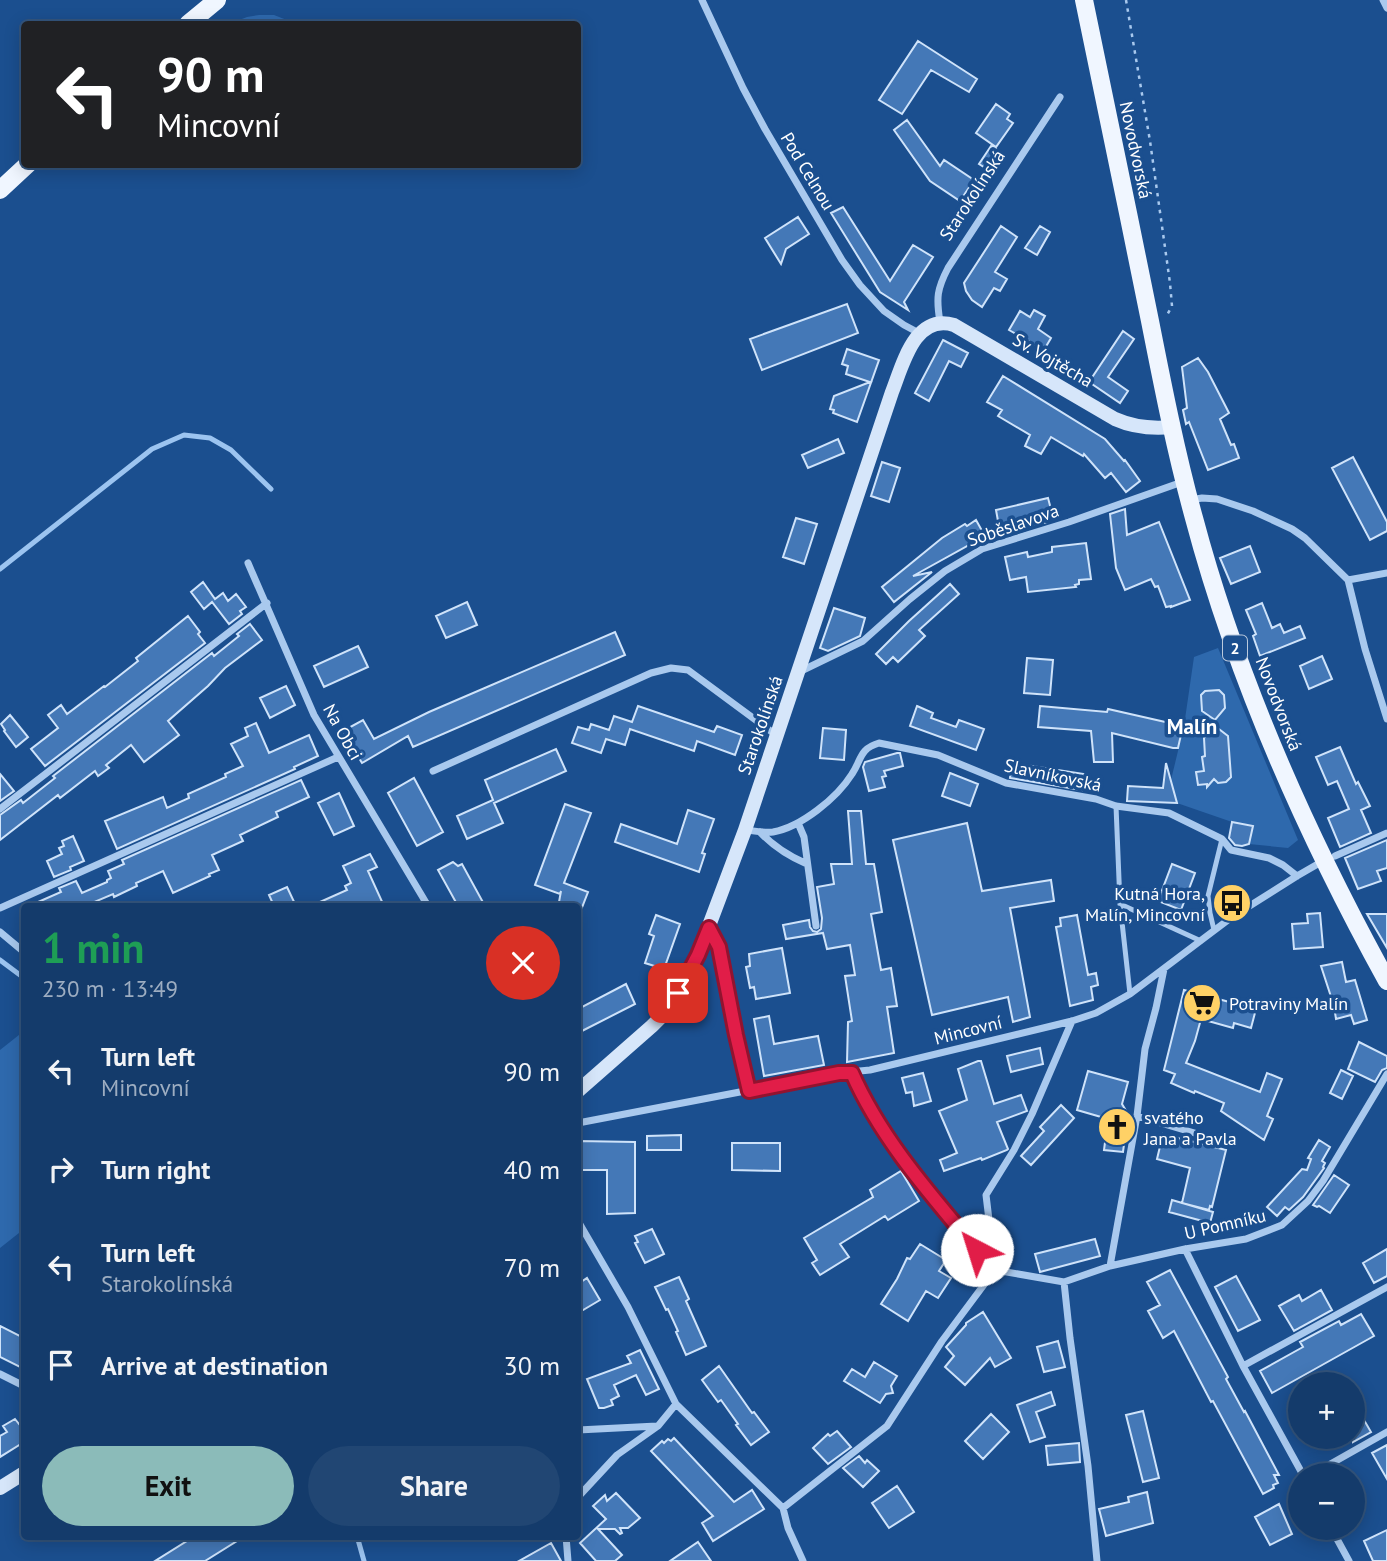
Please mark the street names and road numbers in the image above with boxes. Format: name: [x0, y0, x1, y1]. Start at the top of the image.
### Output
street label: Novodvorská: [1114, 99, 1158, 201]
street label: Pod Celnou: [776, 128, 840, 214]
street label: Starokolínská: [934, 145, 1010, 245]
street label: Sv. Vojtěcha: [1009, 328, 1097, 392]
street label: Soběslavova: [964, 499, 1062, 551]
road number: 2: [1223, 636, 1247, 660]
street label: Novodvorská: [1251, 654, 1307, 754]
street label: Starokolínská: [732, 672, 788, 778]
street label: Na Obci: [318, 700, 368, 764]
street label: Slavníkovská: [1002, 753, 1104, 797]
street label: Mincovní: [932, 1010, 1005, 1050]
street label: U Pomníku: [1182, 1203, 1268, 1245]

